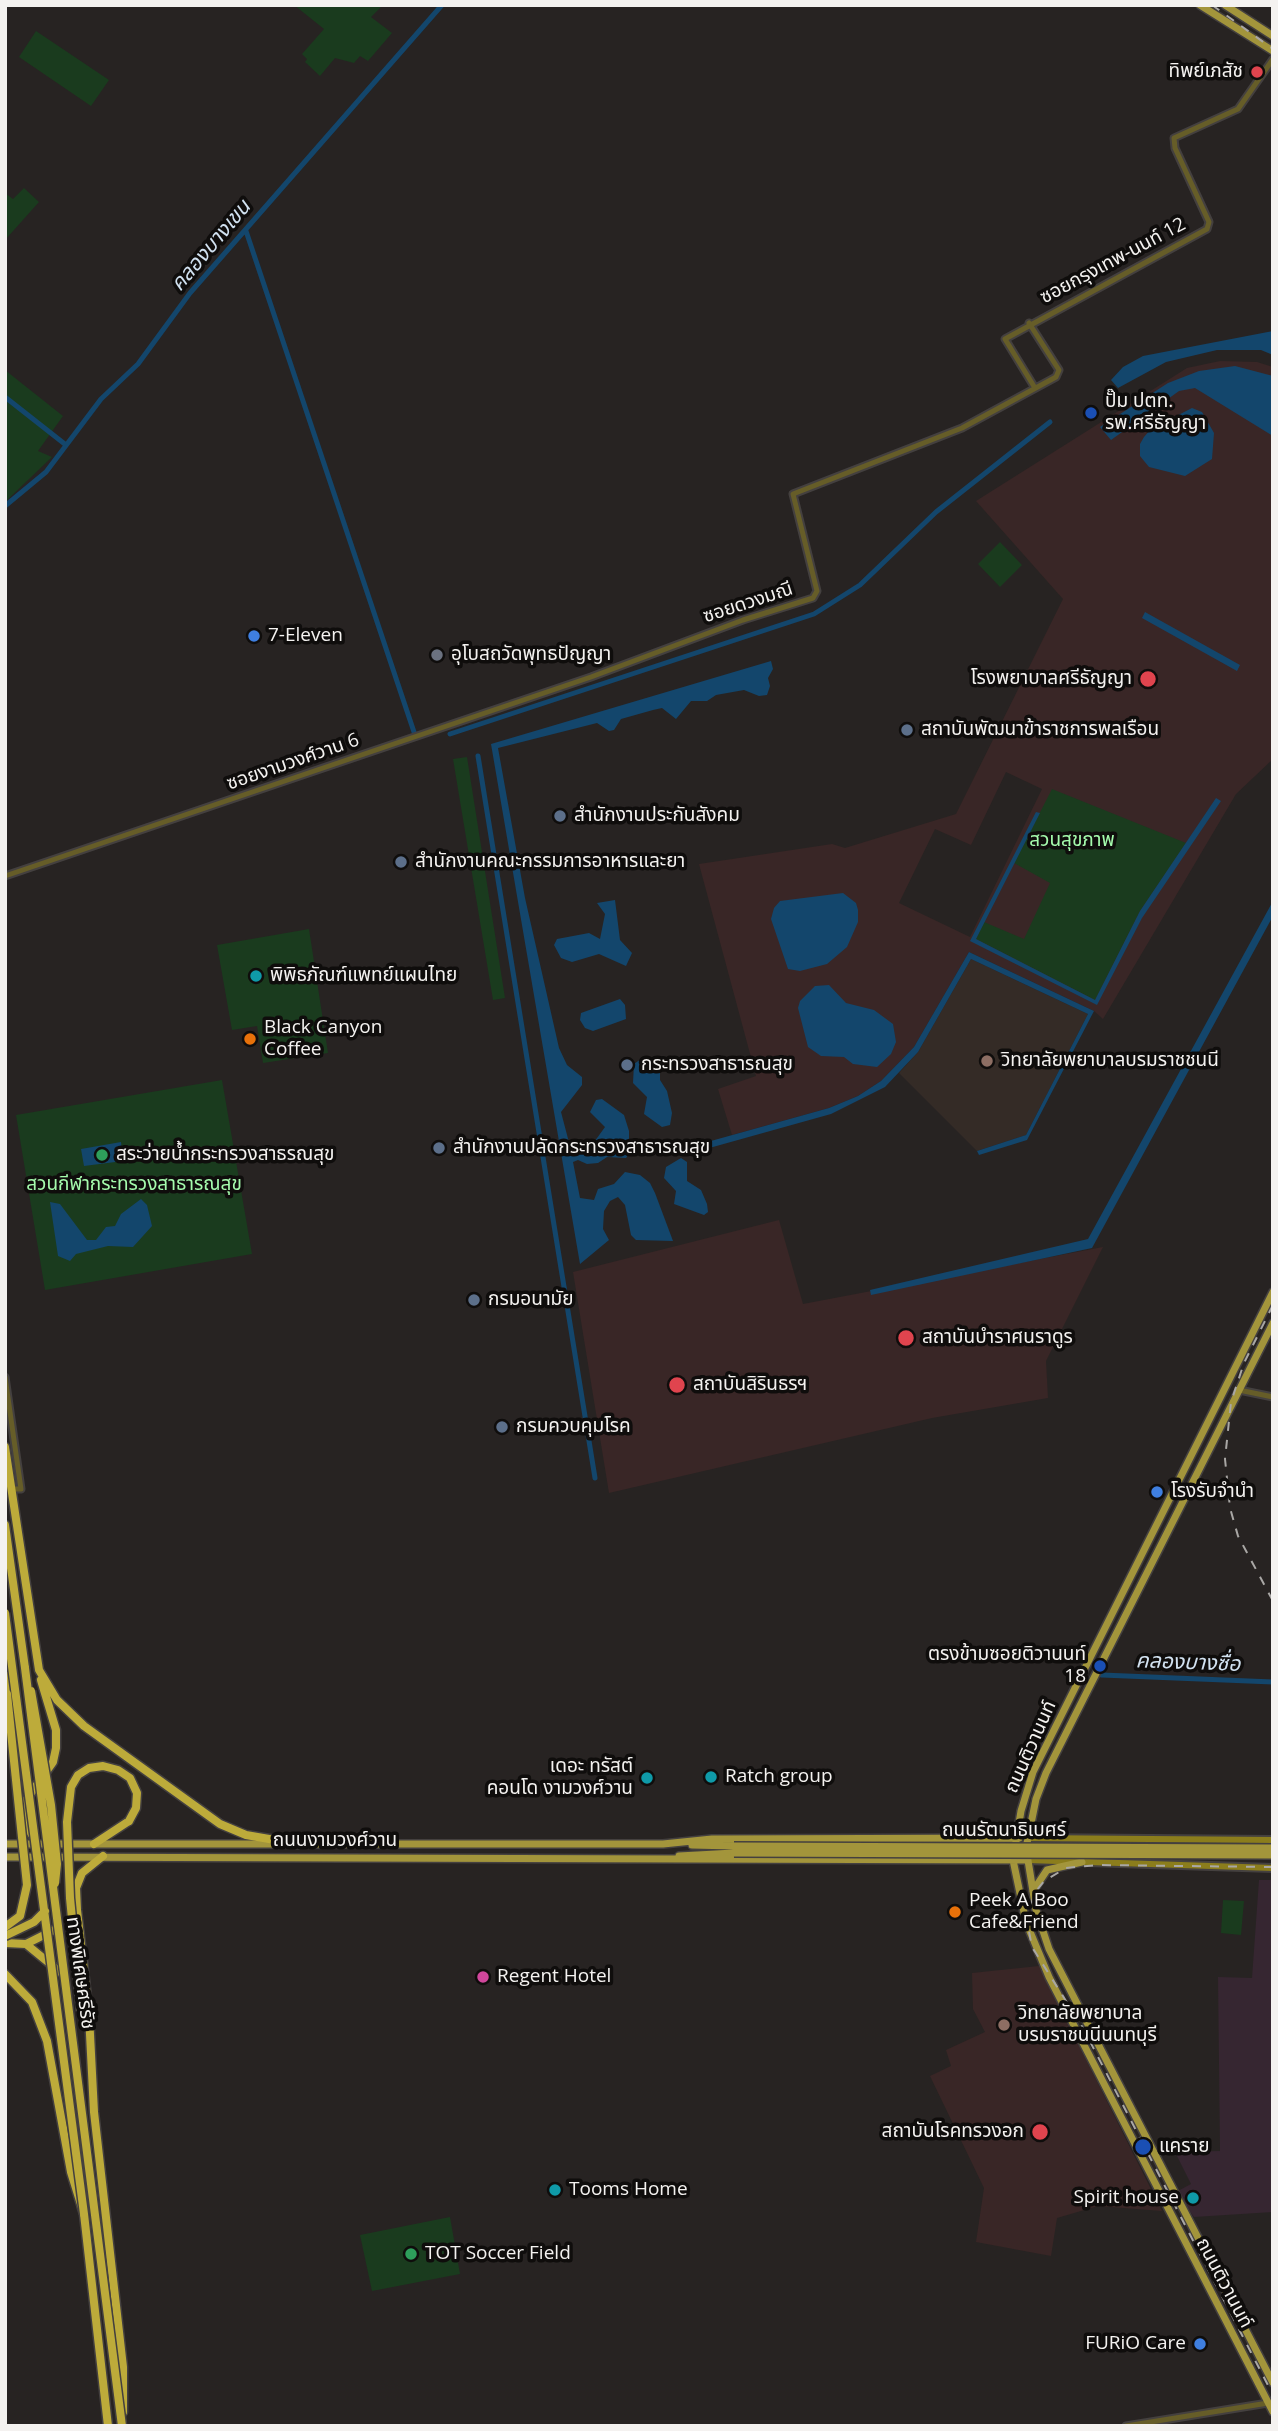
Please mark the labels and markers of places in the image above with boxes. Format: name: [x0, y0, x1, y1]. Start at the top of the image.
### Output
place label: ทิพย์เภสัช: [1169, 61, 1243, 83]
marker: ทิพย์เภสัช: [1249, 64, 1265, 80]
place label: ปั๊ม ปตท. รพ.ศรีธัญญา: [1105, 391, 1206, 435]
marker: ปั๊ม ปตท. รพ.ศรีธัญญา: [1083, 405, 1099, 421]
place label: 7-Eleven: [268, 625, 343, 647]
marker: 7-Eleven: [246, 628, 262, 644]
place label: อุโบสถวัดพุทธปัญญา: [451, 644, 611, 666]
marker: อุโบสถวัดพุทธปัญญา: [429, 647, 445, 663]
place label: โรงพยาบาลศรีธัญญา: [971, 668, 1132, 690]
marker: โรงพยาบาลศรีธัญญา: [1138, 669, 1158, 689]
place label: สถาบันพัฒนาข้าราชการพลเรือน: [921, 719, 1159, 741]
marker: สถาบันพัฒนาข้าราชการพลเรือน: [899, 722, 915, 738]
place label: สำนักงานประกันสังคม: [574, 805, 740, 827]
marker: สำนักงานประกันสังคม: [552, 808, 568, 824]
place label: สำนักงานคณะกรรมการอาหารและยา: [415, 851, 685, 873]
marker: สำนักงานคณะกรรมการอาหารและยา: [393, 854, 409, 870]
place label: พิพิธภัณฑ์แพทย์แผนไทย: [270, 965, 457, 987]
marker: พิพิธภัณฑ์แพทย์แผนไทย: [248, 968, 264, 984]
place label: Black Canyon Coffee: [264, 1017, 382, 1061]
marker: Black Canyon Coffee: [242, 1031, 258, 1047]
place label: วิทยาลัยพยาบาลบรมราชชนนี: [1001, 1050, 1219, 1072]
marker: วิทยาลัยพยาบาลบรมราชชนนี: [979, 1053, 995, 1069]
place label: กระทรวงสาธารณสุข: [641, 1054, 793, 1076]
marker: กระทรวงสาธารณสุข: [619, 1057, 635, 1073]
place label: สำนักงานปลัดกระทรวงสาธารณสุข: [453, 1137, 710, 1159]
marker: สำนักงานปลัดกระทรวงสาธารณสุข: [431, 1140, 447, 1156]
place label: สระว่ายน้ำกระทรวงสาธรณสุข: [116, 1144, 334, 1166]
marker: สระว่ายน้ำกระทรวงสาธรณสุข: [94, 1147, 110, 1163]
place label: กรมอนามัย: [488, 1289, 574, 1311]
marker: กรมอนามัย: [466, 1292, 482, 1308]
place label: สถาบันบำราศนราดูร: [922, 1327, 1073, 1349]
marker: สถาบันบำราศนราดูร: [896, 1328, 916, 1348]
place label: สถาบันสิรินธรฯ: [693, 1374, 807, 1396]
marker: สถาบันสิรินธรฯ: [667, 1375, 687, 1395]
place label: กรมควบคุมโรค: [516, 1416, 631, 1438]
marker: กรมควบคุมโรค: [494, 1419, 510, 1435]
place label: โรงรับจำนำ: [1171, 1481, 1254, 1503]
marker: โรงรับจำนำ: [1149, 1484, 1165, 1500]
place label: ตรงข้ามซอยติวานนท์ 18: [928, 1644, 1086, 1688]
marker: ตรงข้ามซอยติวานนท์ 18: [1092, 1658, 1108, 1674]
place label: เดอะ ทรัสต์ คอนโด งามวงศ์วาน: [487, 1756, 633, 1800]
place label: Ratch group: [725, 1766, 833, 1788]
marker: Ratch group: [703, 1769, 719, 1785]
marker: เดอะ ทรัสต์ คอนโด งามวงศ์วาน: [639, 1770, 655, 1786]
place label: Peek A Boo Cafe&Friend: [969, 1890, 1079, 1934]
marker: Peek A Boo Cafe&Friend: [947, 1904, 963, 1920]
place label: Regent Hotel: [497, 1966, 611, 1988]
marker: Regent Hotel: [475, 1969, 491, 1985]
place label: วิทยาลัยพยาบาล บรมราชนนีนนทบุรี: [1018, 2003, 1157, 2047]
marker: วิทยาลัยพยาบาล บรมราชนนีนนทบุรี: [996, 2017, 1012, 2033]
place label: สถาบันโรคทรวงอก: [882, 2121, 1024, 2143]
marker: สถาบันโรคทรวงอก: [1030, 2122, 1050, 2142]
place label: แคราย: [1159, 2136, 1210, 2158]
marker: แคราย: [1133, 2137, 1153, 2157]
place label: Tooms Home: [569, 2179, 688, 2201]
marker: Tooms Home: [547, 2182, 563, 2198]
place label: Spirit house: [1073, 2187, 1179, 2209]
marker: Spirit house: [1185, 2190, 1201, 2206]
place label: TOT Soccer Field: [425, 2243, 571, 2265]
marker: TOT Soccer Field: [403, 2246, 419, 2262]
place label: FURiO Care: [1085, 2333, 1186, 2355]
marker: FURiO Care: [1192, 2336, 1208, 2352]

